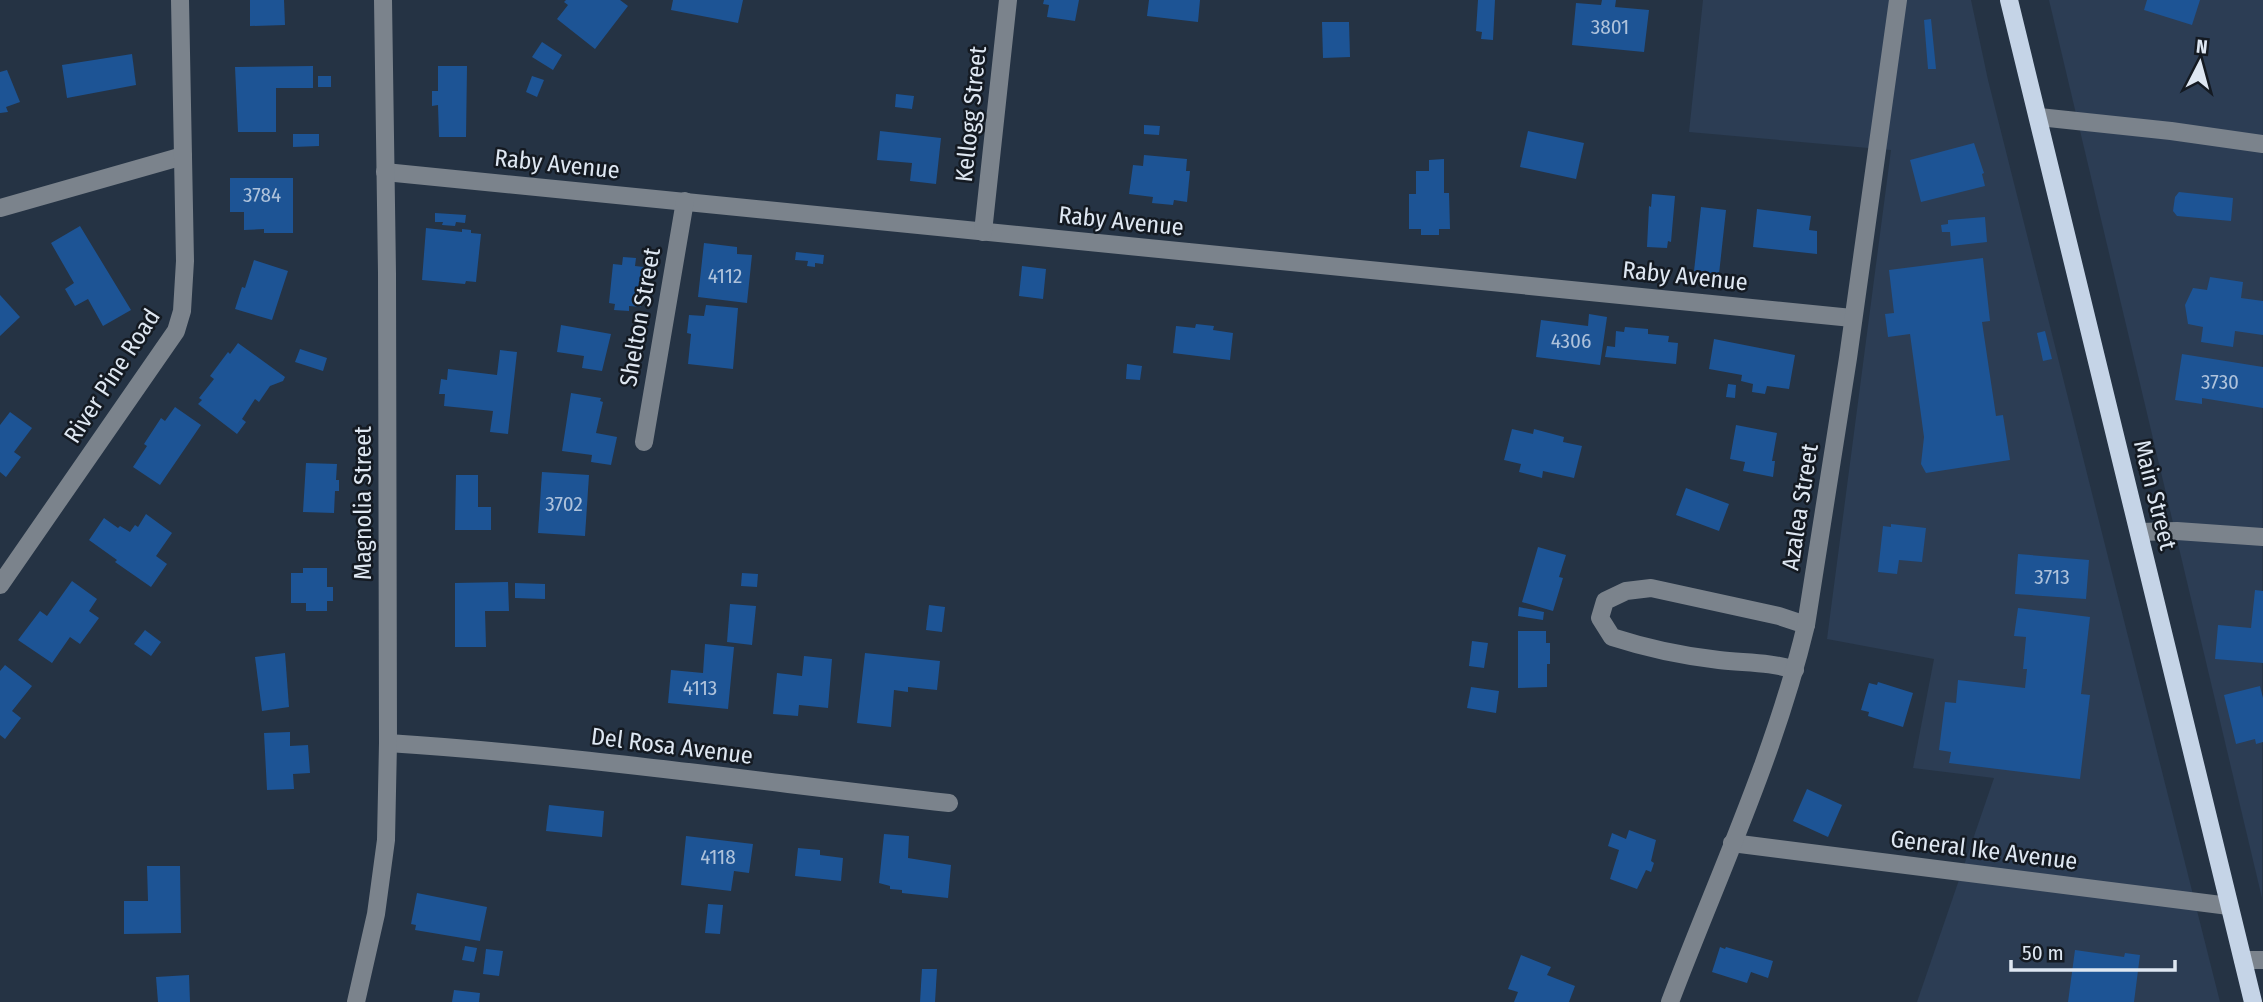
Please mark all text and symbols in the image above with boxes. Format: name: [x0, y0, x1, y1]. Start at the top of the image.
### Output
house number: 3801: [1591, 14, 1629, 40]
north arrow: [2165, 28, 2235, 98]
text: N: [2195, 35, 2209, 59]
street label: Kellogg Street: [950, 44, 992, 183]
street label: Raby Avenue: [493, 144, 621, 184]
house number: 3784: [243, 182, 281, 208]
street label: Raby Avenue: [1057, 201, 1185, 241]
street label: Shelton Street: [614, 245, 666, 388]
street label: Raby Avenue: [1621, 256, 1749, 296]
house number: 4112: [708, 263, 742, 289]
street label: River Pine Road: [58, 304, 166, 448]
house number: 4306: [1551, 328, 1591, 354]
house number: 3730: [2201, 369, 2239, 395]
street label: Magnolia Street: [349, 426, 377, 580]
street label: Main Street: [2128, 437, 2182, 553]
street label: Azalea Street: [1776, 442, 1824, 572]
house number: 3702: [545, 491, 583, 517]
house number: 3713: [2034, 564, 2070, 590]
house number: 4113: [683, 675, 717, 701]
street label: Del Rosa Avenue: [590, 722, 754, 770]
street label: General Ike Avenue: [1889, 825, 2079, 875]
house number: 4118: [700, 844, 736, 870]
scale bar: [2011, 928, 2176, 972]
text: 50 m: [2022, 940, 2064, 966]

